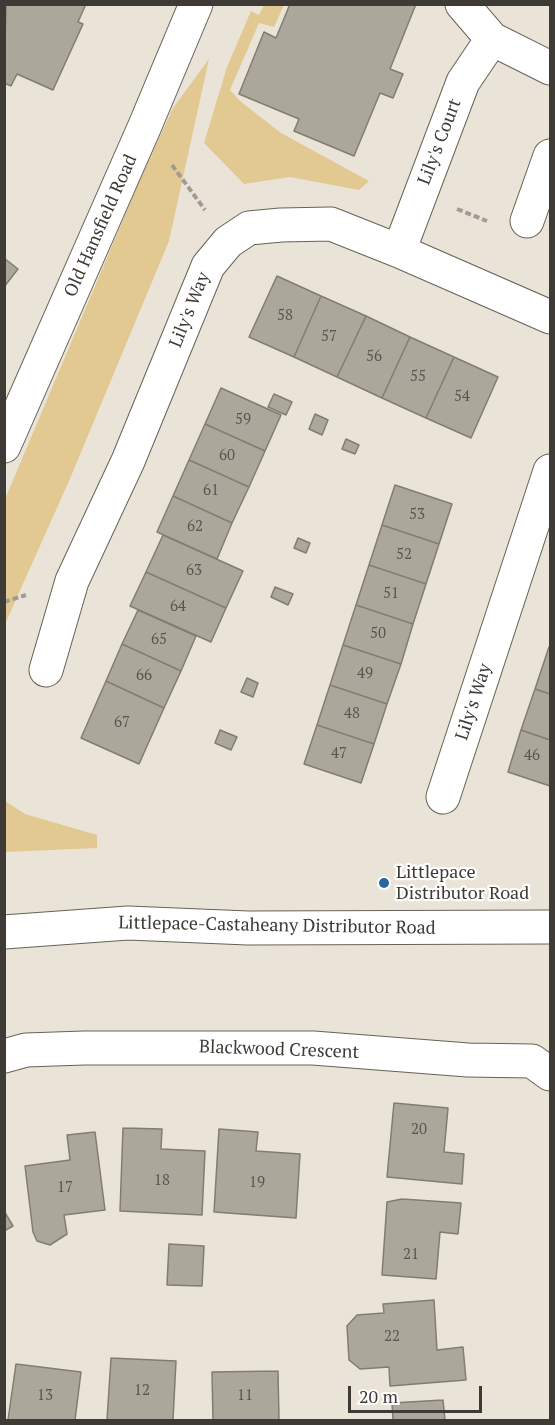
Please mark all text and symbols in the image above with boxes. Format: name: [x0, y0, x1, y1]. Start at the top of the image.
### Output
street label: Lily's Court: [414, 96, 466, 188]
street label: Old Hansfield Road: [60, 151, 142, 301]
street label: Lily's Way: [165, 269, 215, 351]
house number: 58: [277, 307, 293, 325]
house number: 57: [321, 328, 337, 346]
house number: 56: [366, 348, 382, 366]
house number: 55: [410, 368, 426, 386]
house number: 54: [454, 388, 470, 406]
house number: 59: [235, 411, 251, 429]
house number: 60: [219, 447, 235, 465]
house number: 61: [203, 482, 219, 500]
house number: 53: [409, 506, 425, 524]
house number: 62: [187, 518, 203, 536]
house number: 52: [396, 546, 412, 564]
house number: 63: [186, 562, 202, 580]
house number: 51: [383, 585, 399, 603]
house number: 64: [170, 598, 186, 616]
house number: 50: [370, 625, 386, 643]
house number: 65: [151, 631, 167, 649]
street label: Lily's Way: [451, 661, 497, 743]
house number: 49: [357, 665, 373, 683]
house number: 66: [136, 667, 152, 685]
house number: 48: [344, 705, 360, 723]
house number: 67: [114, 714, 130, 732]
house number: 47: [331, 745, 347, 763]
house number: 46: [524, 747, 540, 765]
place label: Littlepace Distributor Road: [396, 862, 529, 904]
marker: Littlepace Distributor Road: [377, 876, 391, 890]
street label: Littlepace-Castaheany Distributor Road: [118, 912, 436, 940]
street label: Blackwood Crescent: [199, 1036, 359, 1064]
house number: 20: [411, 1121, 427, 1139]
house number: 18: [154, 1172, 170, 1190]
house number: 19: [249, 1174, 265, 1192]
house number: 17: [57, 1179, 73, 1197]
house number: 21: [403, 1246, 419, 1264]
house number: 22: [384, 1328, 400, 1346]
scale bar: [351, 1374, 484, 1412]
house number: 12: [134, 1382, 150, 1400]
text: 20 m: [359, 1384, 398, 1408]
house number: 13: [37, 1387, 53, 1405]
house number: 11: [237, 1387, 253, 1405]

